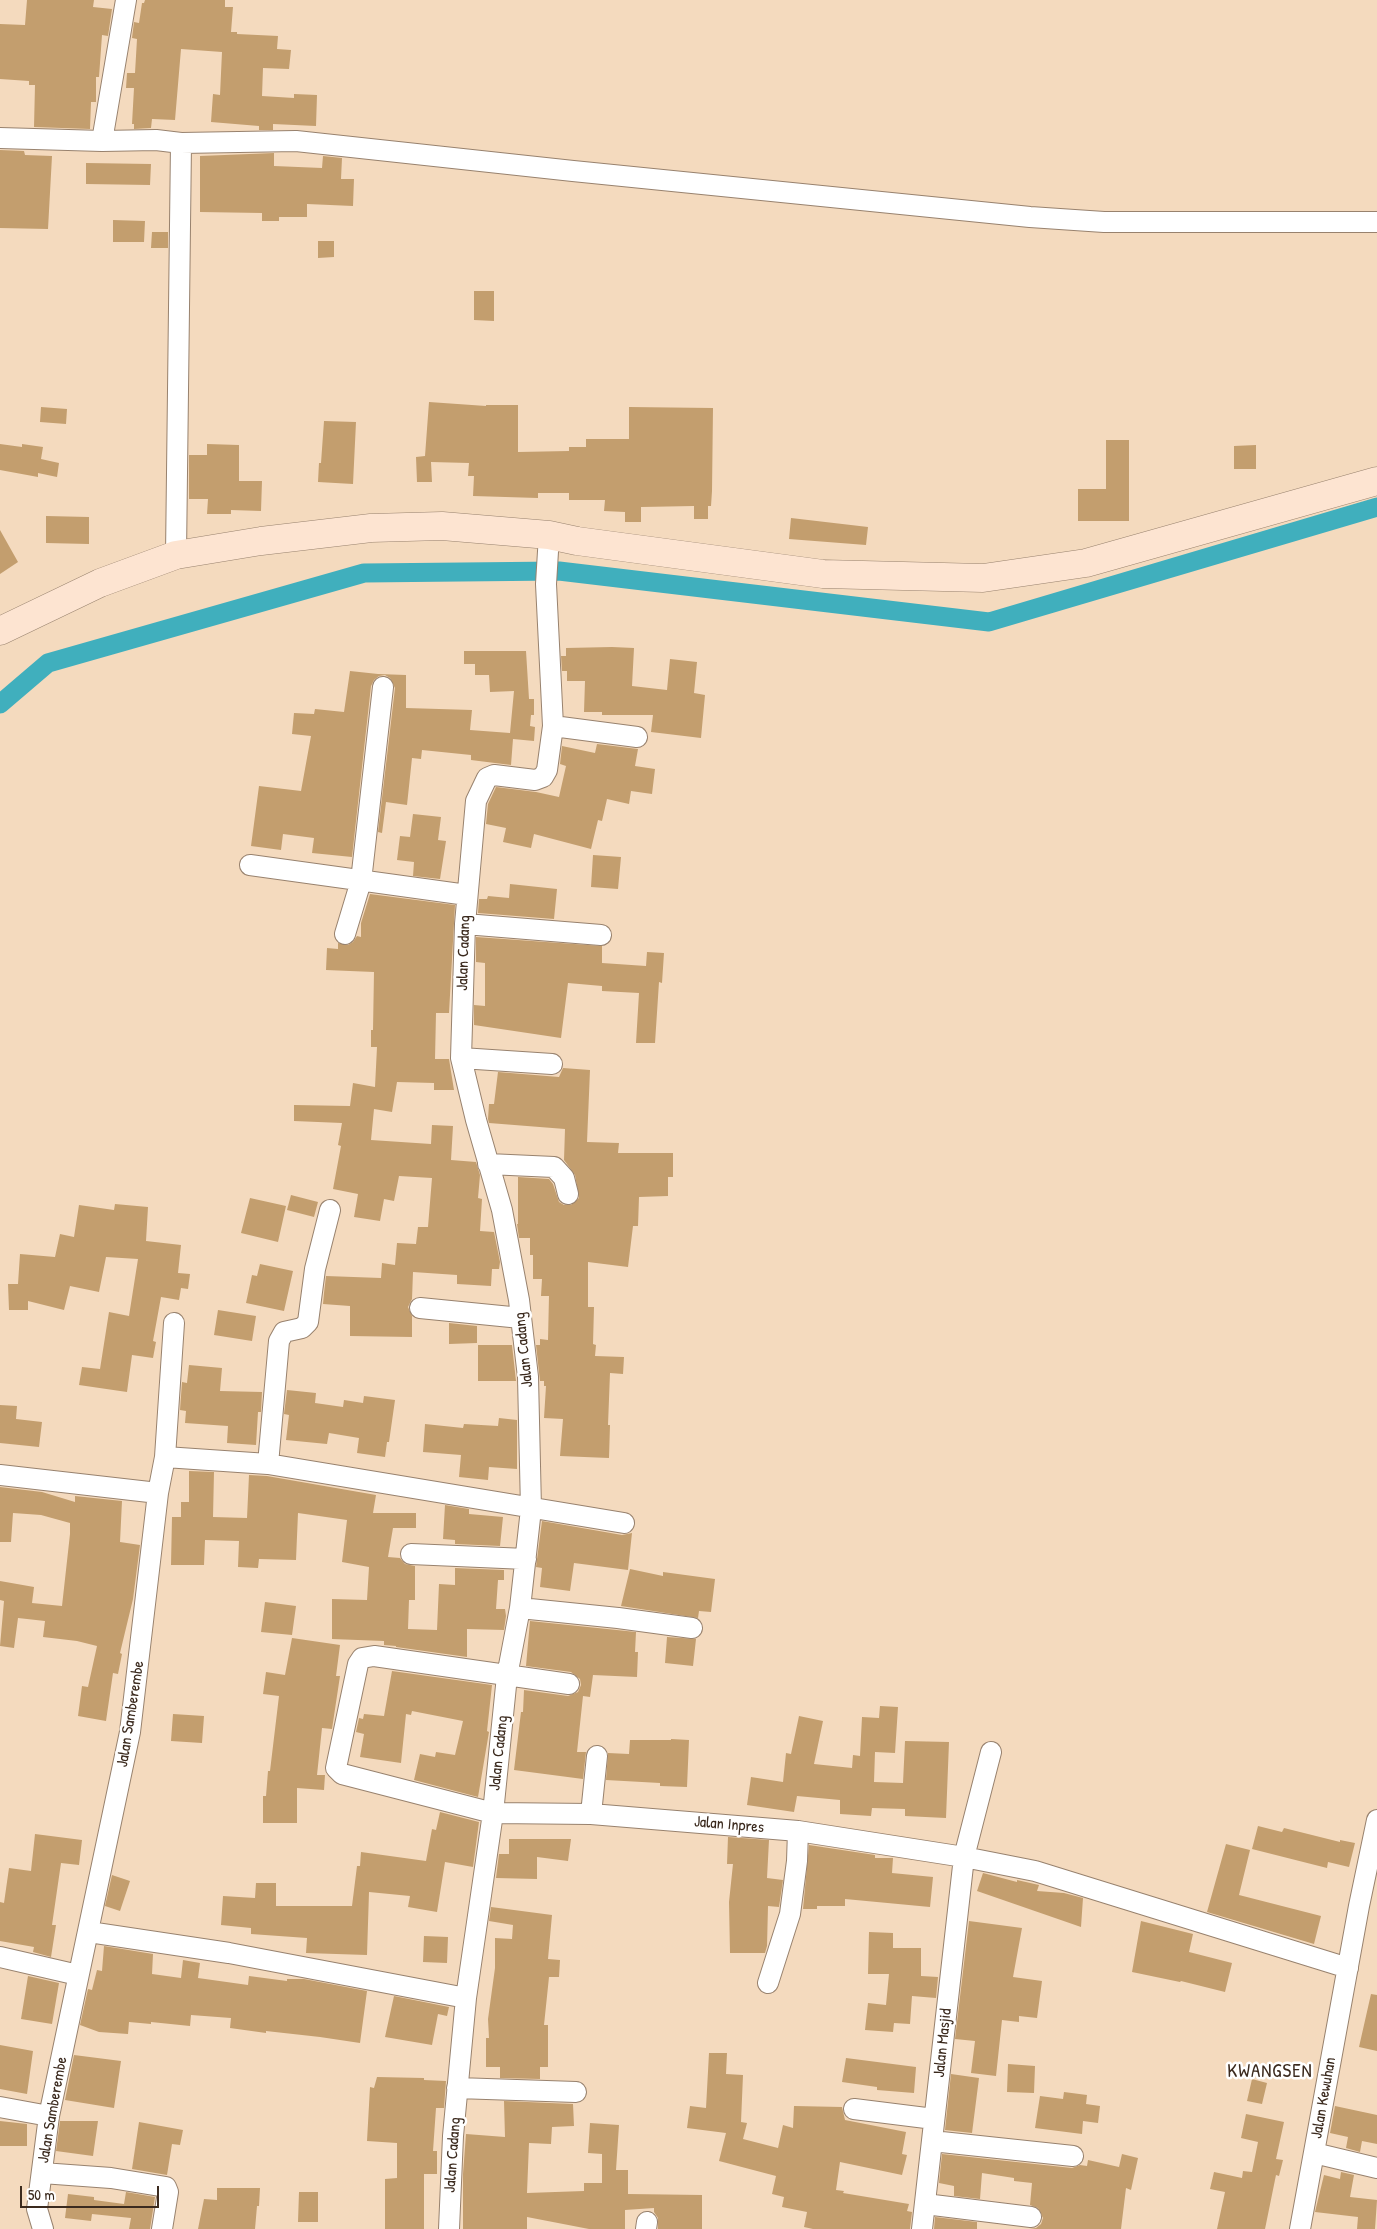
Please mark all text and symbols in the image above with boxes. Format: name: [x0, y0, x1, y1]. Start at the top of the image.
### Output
street label: Jalan Cadang: [453, 915, 475, 991]
street label: Jalan Cadang: [511, 1311, 537, 1389]
street label: Jalan Samberembe: [113, 1659, 149, 1769]
street label: Jalan Cadang: [486, 1714, 512, 1792]
street label: Jalan Inpres: [693, 1812, 765, 1838]
street label: Jalan Masjid: [930, 2008, 956, 2078]
street label: Jalan Samberembe: [34, 2055, 72, 2165]
street label: Jalan Kewuhan: [1307, 2056, 1341, 2140]
district label: KWANGSEN: [1226, 2061, 1314, 2083]
street label: Jalan Cadang: [441, 2117, 465, 2193]
scale bar: [22, 2176, 161, 2208]
text: 50 m: [28, 2184, 55, 2205]

